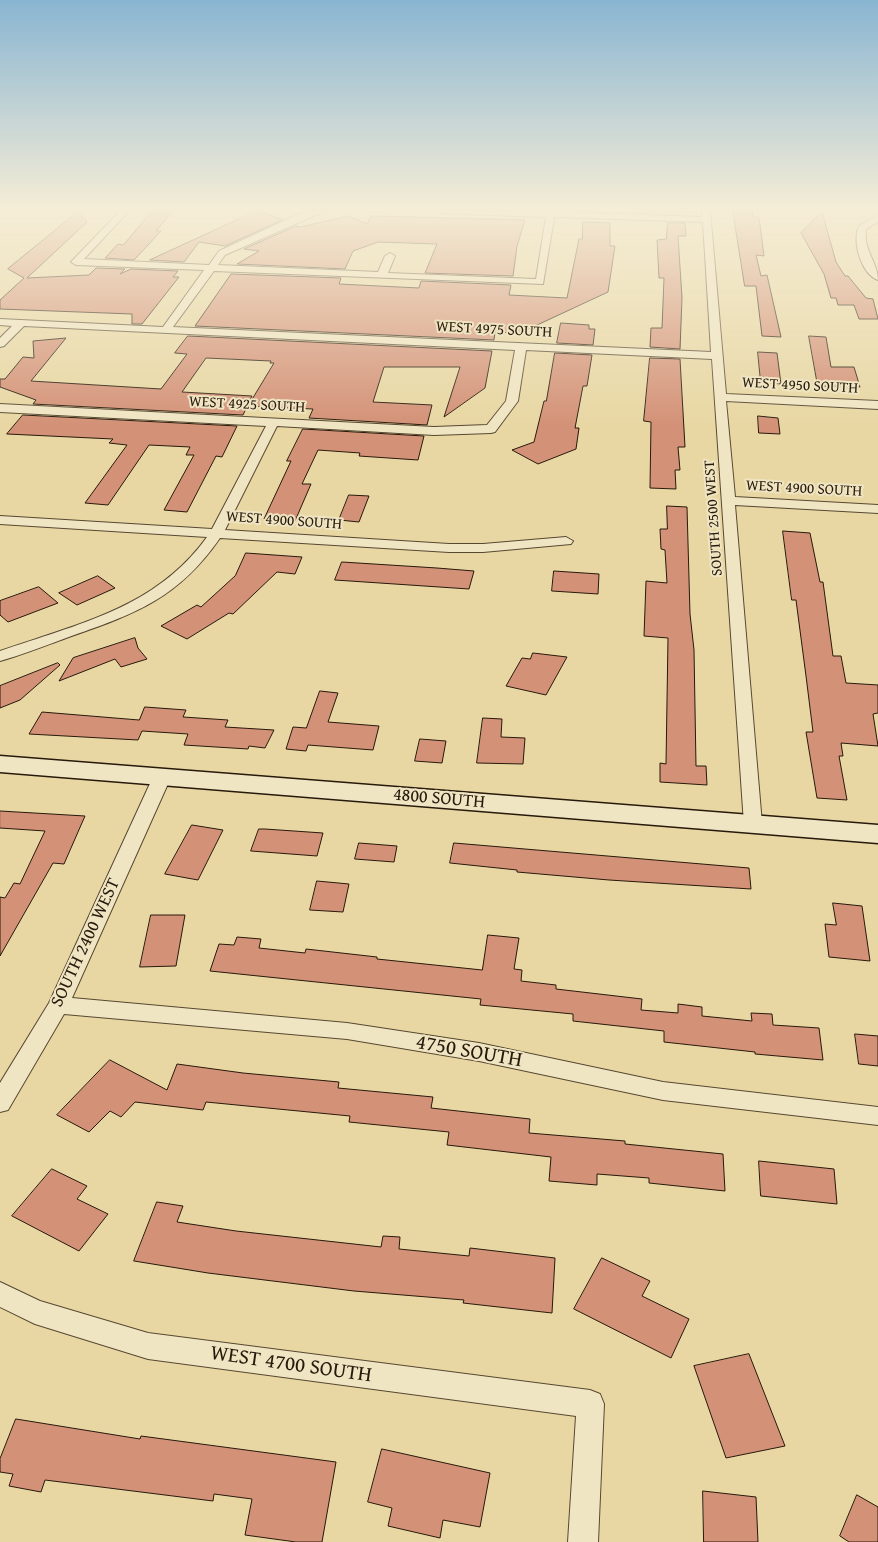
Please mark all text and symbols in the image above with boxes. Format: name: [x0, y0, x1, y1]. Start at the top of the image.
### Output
street label: WEST 4975 SOUTH: [435, 318, 553, 342]
street label: WEST 4950 SOUTH: [741, 374, 859, 398]
street label: WEST 4925 SOUTH: [188, 393, 306, 417]
street label: SOUTH 2500 WEST: [701, 459, 727, 577]
street label: WEST 4900 SOUTH: [745, 477, 863, 501]
street label: WEST 4900 SOUTH: [225, 508, 343, 534]
street label: 4800 SOUTH: [392, 784, 486, 814]
street label: SOUTH 2400 WEST: [47, 875, 125, 1011]
street label: 4750 SOUTH: [414, 1030, 524, 1074]
street label: WEST 4700 SOUTH: [209, 1341, 373, 1389]

